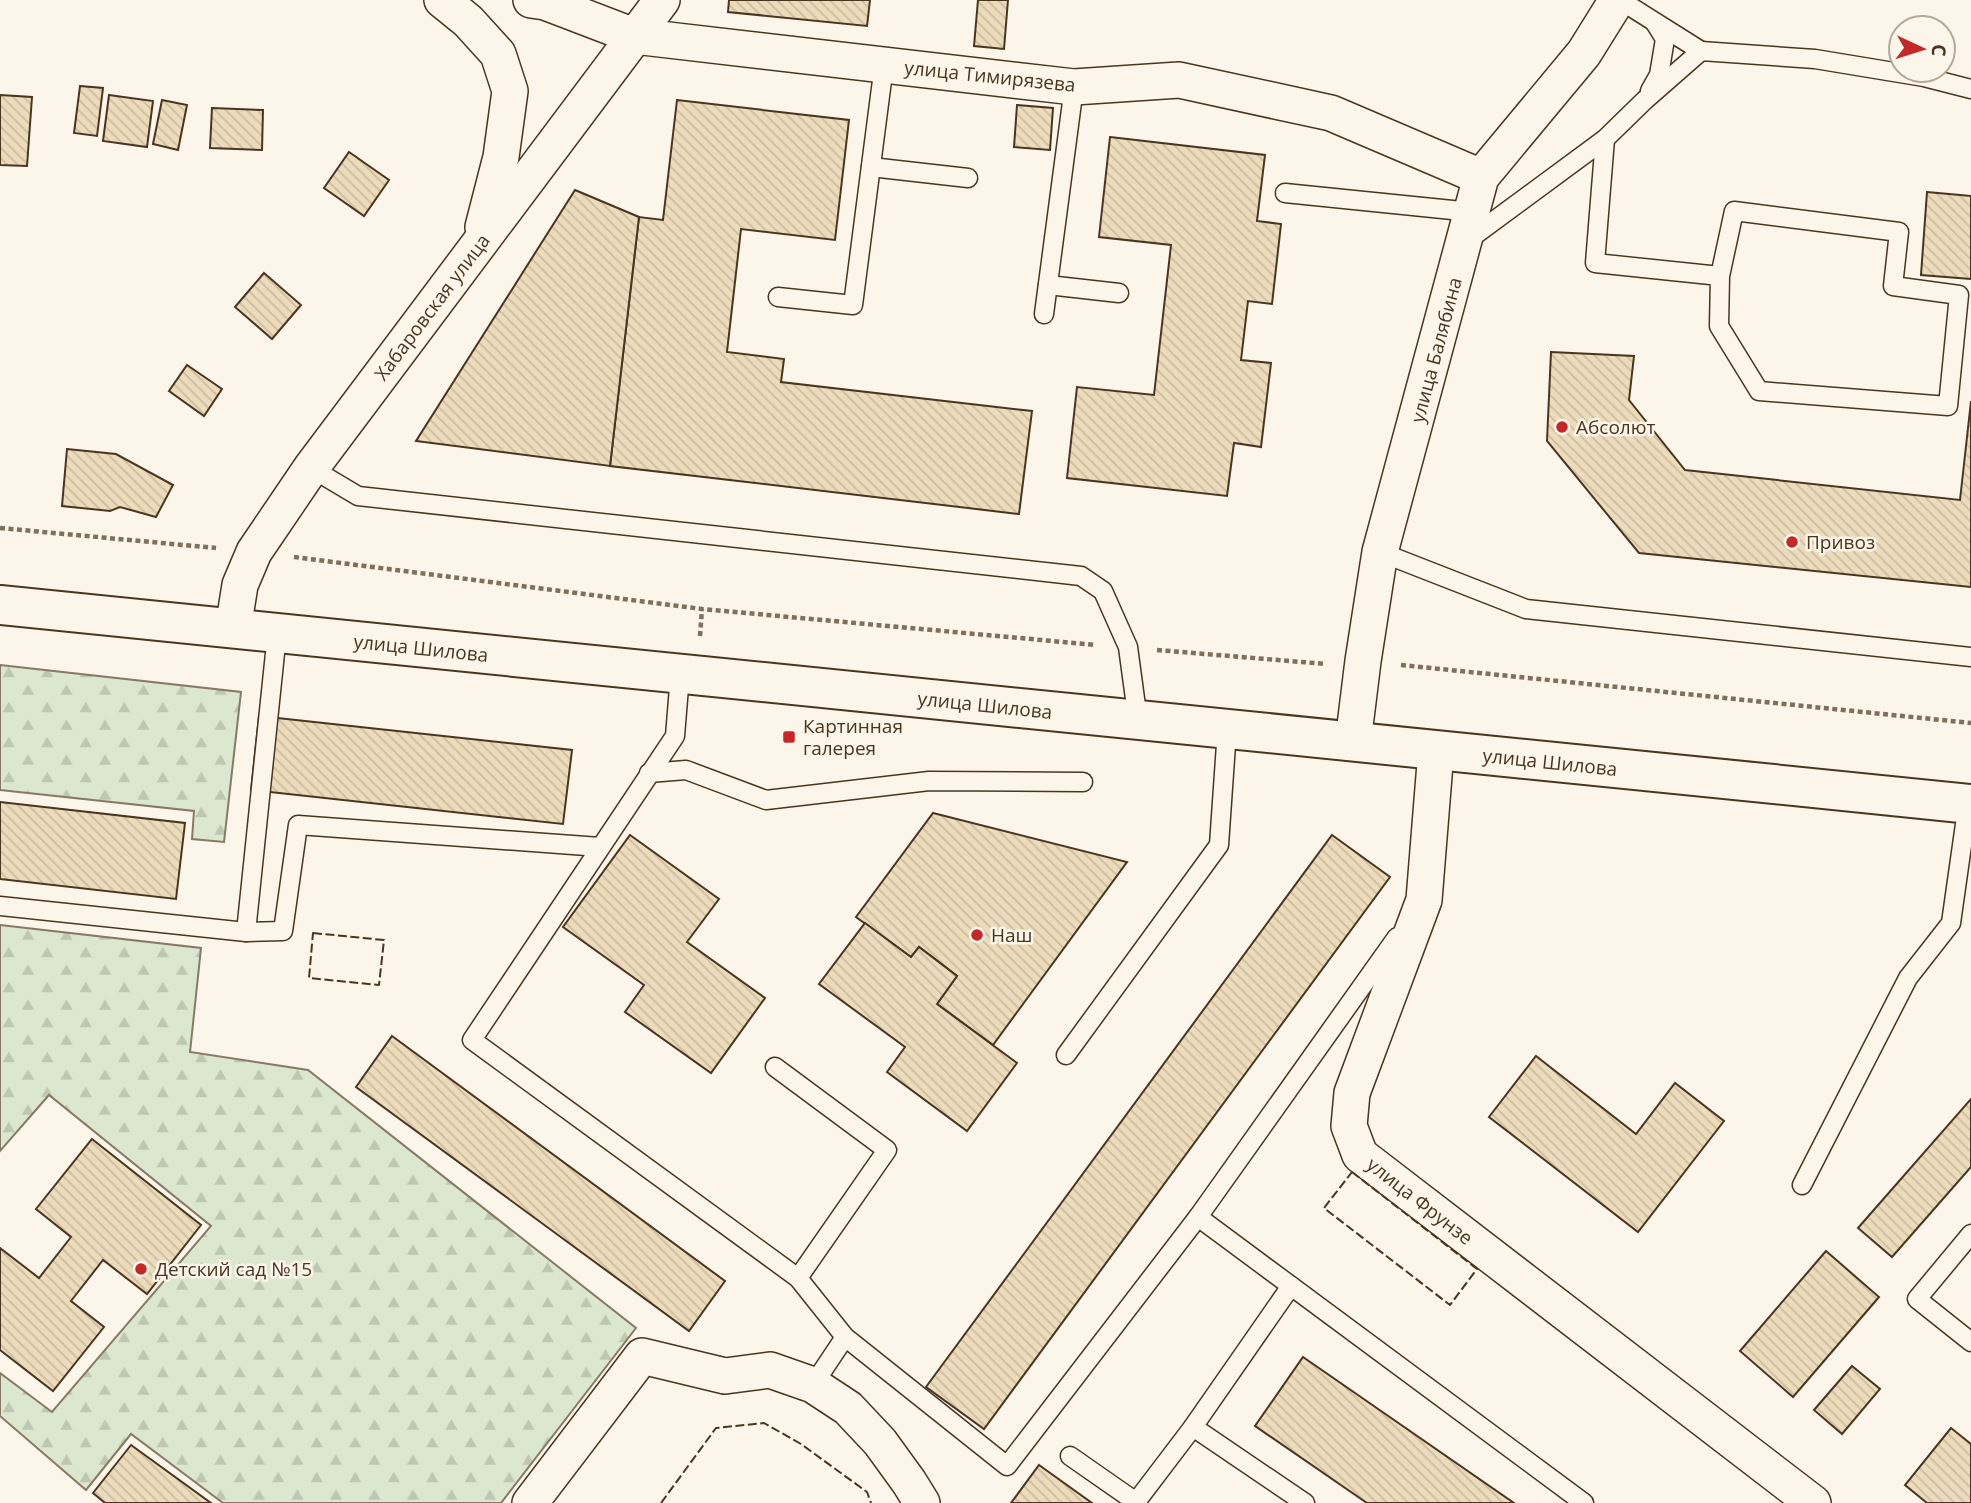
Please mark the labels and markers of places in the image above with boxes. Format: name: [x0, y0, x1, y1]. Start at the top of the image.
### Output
place label: Абсолют: [1576, 414, 1655, 440]
marker: Абсолют: [1554, 419, 1570, 435]
place label: Привоз: [1806, 529, 1875, 555]
marker: Привоз: [1784, 534, 1800, 550]
place label: Картинная галерея: [803, 713, 903, 761]
marker: Картинная галерея: [781, 729, 797, 745]
place label: Наш: [991, 922, 1032, 948]
marker: Наш: [969, 927, 985, 943]
place label: Детский сад №15: [155, 1256, 312, 1282]
marker: Детский сад №15: [133, 1261, 149, 1277]

